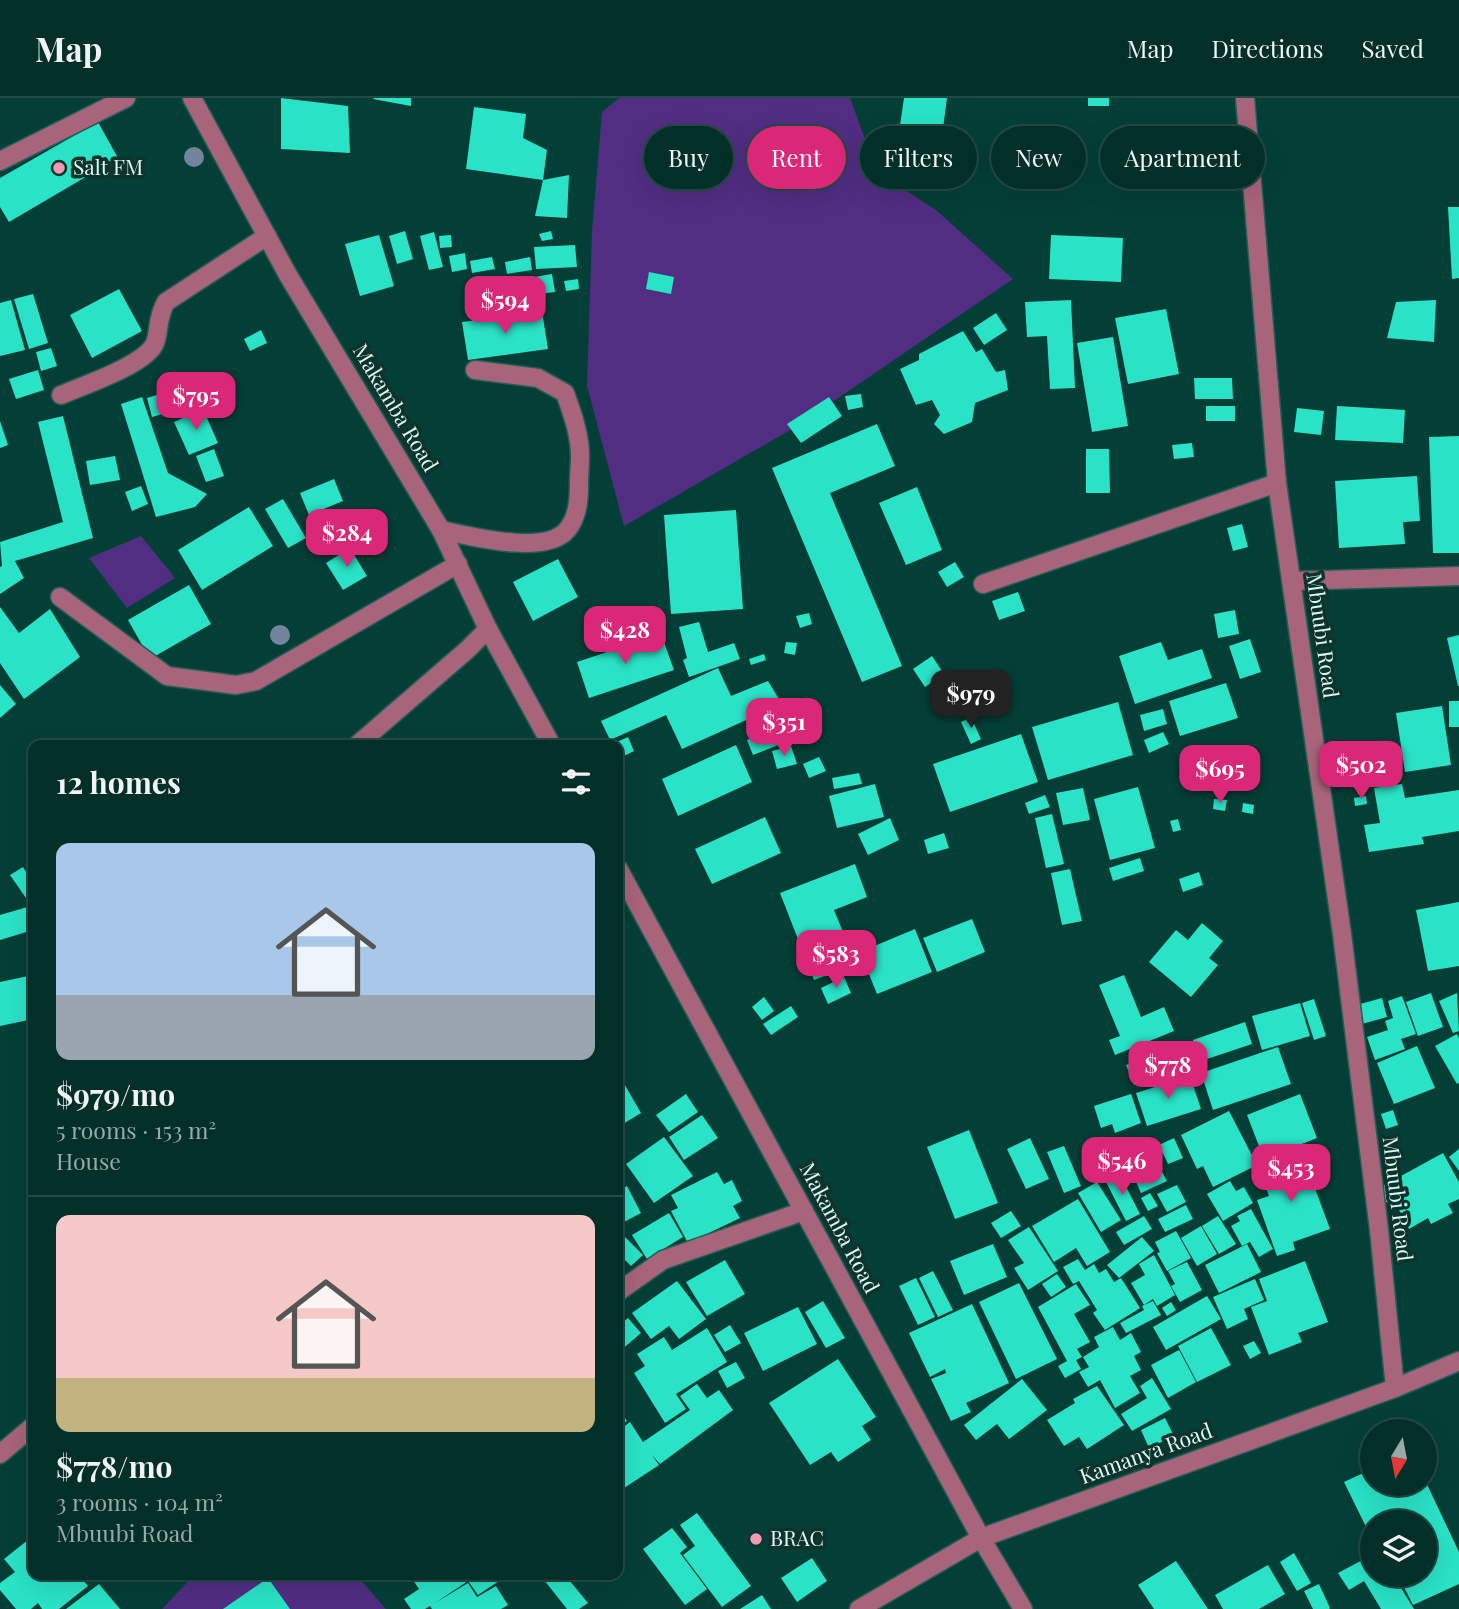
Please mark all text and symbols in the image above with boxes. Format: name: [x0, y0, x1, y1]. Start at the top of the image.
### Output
text: Map: [35, 26, 102, 70]
text: Map: [1127, 32, 1173, 64]
text: Directions: [1211, 32, 1324, 64]
text: Saved: [1362, 32, 1424, 64]
chip: Buy: [644, 126, 733, 189]
chip: Rent: [747, 126, 846, 189]
chip: Filters: [860, 126, 977, 189]
chip: New: [991, 126, 1086, 189]
chip: Apartment: [1100, 126, 1265, 189]
place label: Salt FM: [73, 152, 143, 180]
marker: Salt FM: [51, 160, 67, 176]
pin: $594: [464, 276, 546, 336]
text: $594: [481, 283, 529, 314]
street label: Makamba Road: [348, 338, 446, 476]
pin: $795: [155, 372, 237, 432]
text: $795: [173, 379, 219, 410]
pin: $284: [306, 510, 388, 569]
text: $284: [322, 516, 372, 547]
street label: Mbuubi Road: [1301, 572, 1347, 700]
pin: $428: [584, 606, 666, 666]
text: $428: [600, 613, 650, 644]
pin: $979: [930, 670, 1012, 730]
text: $979: [946, 677, 996, 708]
pin: $351: [743, 698, 825, 758]
text: $351: [762, 705, 806, 736]
pin: $502: [1320, 742, 1402, 801]
pin: $695: [1179, 746, 1261, 805]
text: $502: [1336, 748, 1386, 779]
text: $695: [1195, 752, 1245, 783]
text: 12 homes: [56, 762, 181, 802]
icon: filters: [557, 763, 595, 801]
icon: home: [263, 889, 389, 1015]
pin: $583: [795, 930, 877, 990]
text: $583: [812, 937, 860, 968]
pin: $778: [1127, 1042, 1209, 1101]
text: $778: [1144, 1048, 1192, 1079]
text: $979/mo: [56, 1074, 175, 1114]
text: 5 rooms · 153 m²: [56, 1114, 216, 1145]
street label: Mbuubi Road: [1377, 1135, 1421, 1263]
pin: $546: [1081, 1138, 1163, 1197]
text: $546: [1098, 1144, 1146, 1175]
pin: $453: [1250, 1144, 1332, 1204]
text: House: [56, 1145, 121, 1176]
text: $453: [1267, 1151, 1315, 1182]
street label: Makamba Road: [795, 1157, 887, 1297]
icon: home: [263, 1261, 389, 1387]
street label: Kamanya Road: [1075, 1415, 1216, 1489]
north arrow: [1360, 1419, 1437, 1496]
map controls: [1360, 1419, 1437, 1587]
text: $778/mo: [56, 1446, 173, 1486]
text: 3 rooms · 104 m²: [56, 1486, 223, 1517]
button: layers: [1360, 1510, 1437, 1587]
text: Mbuubi Road: [56, 1517, 193, 1548]
place label: BRAC: [770, 1523, 824, 1551]
marker: BRAC: [748, 1531, 764, 1547]

